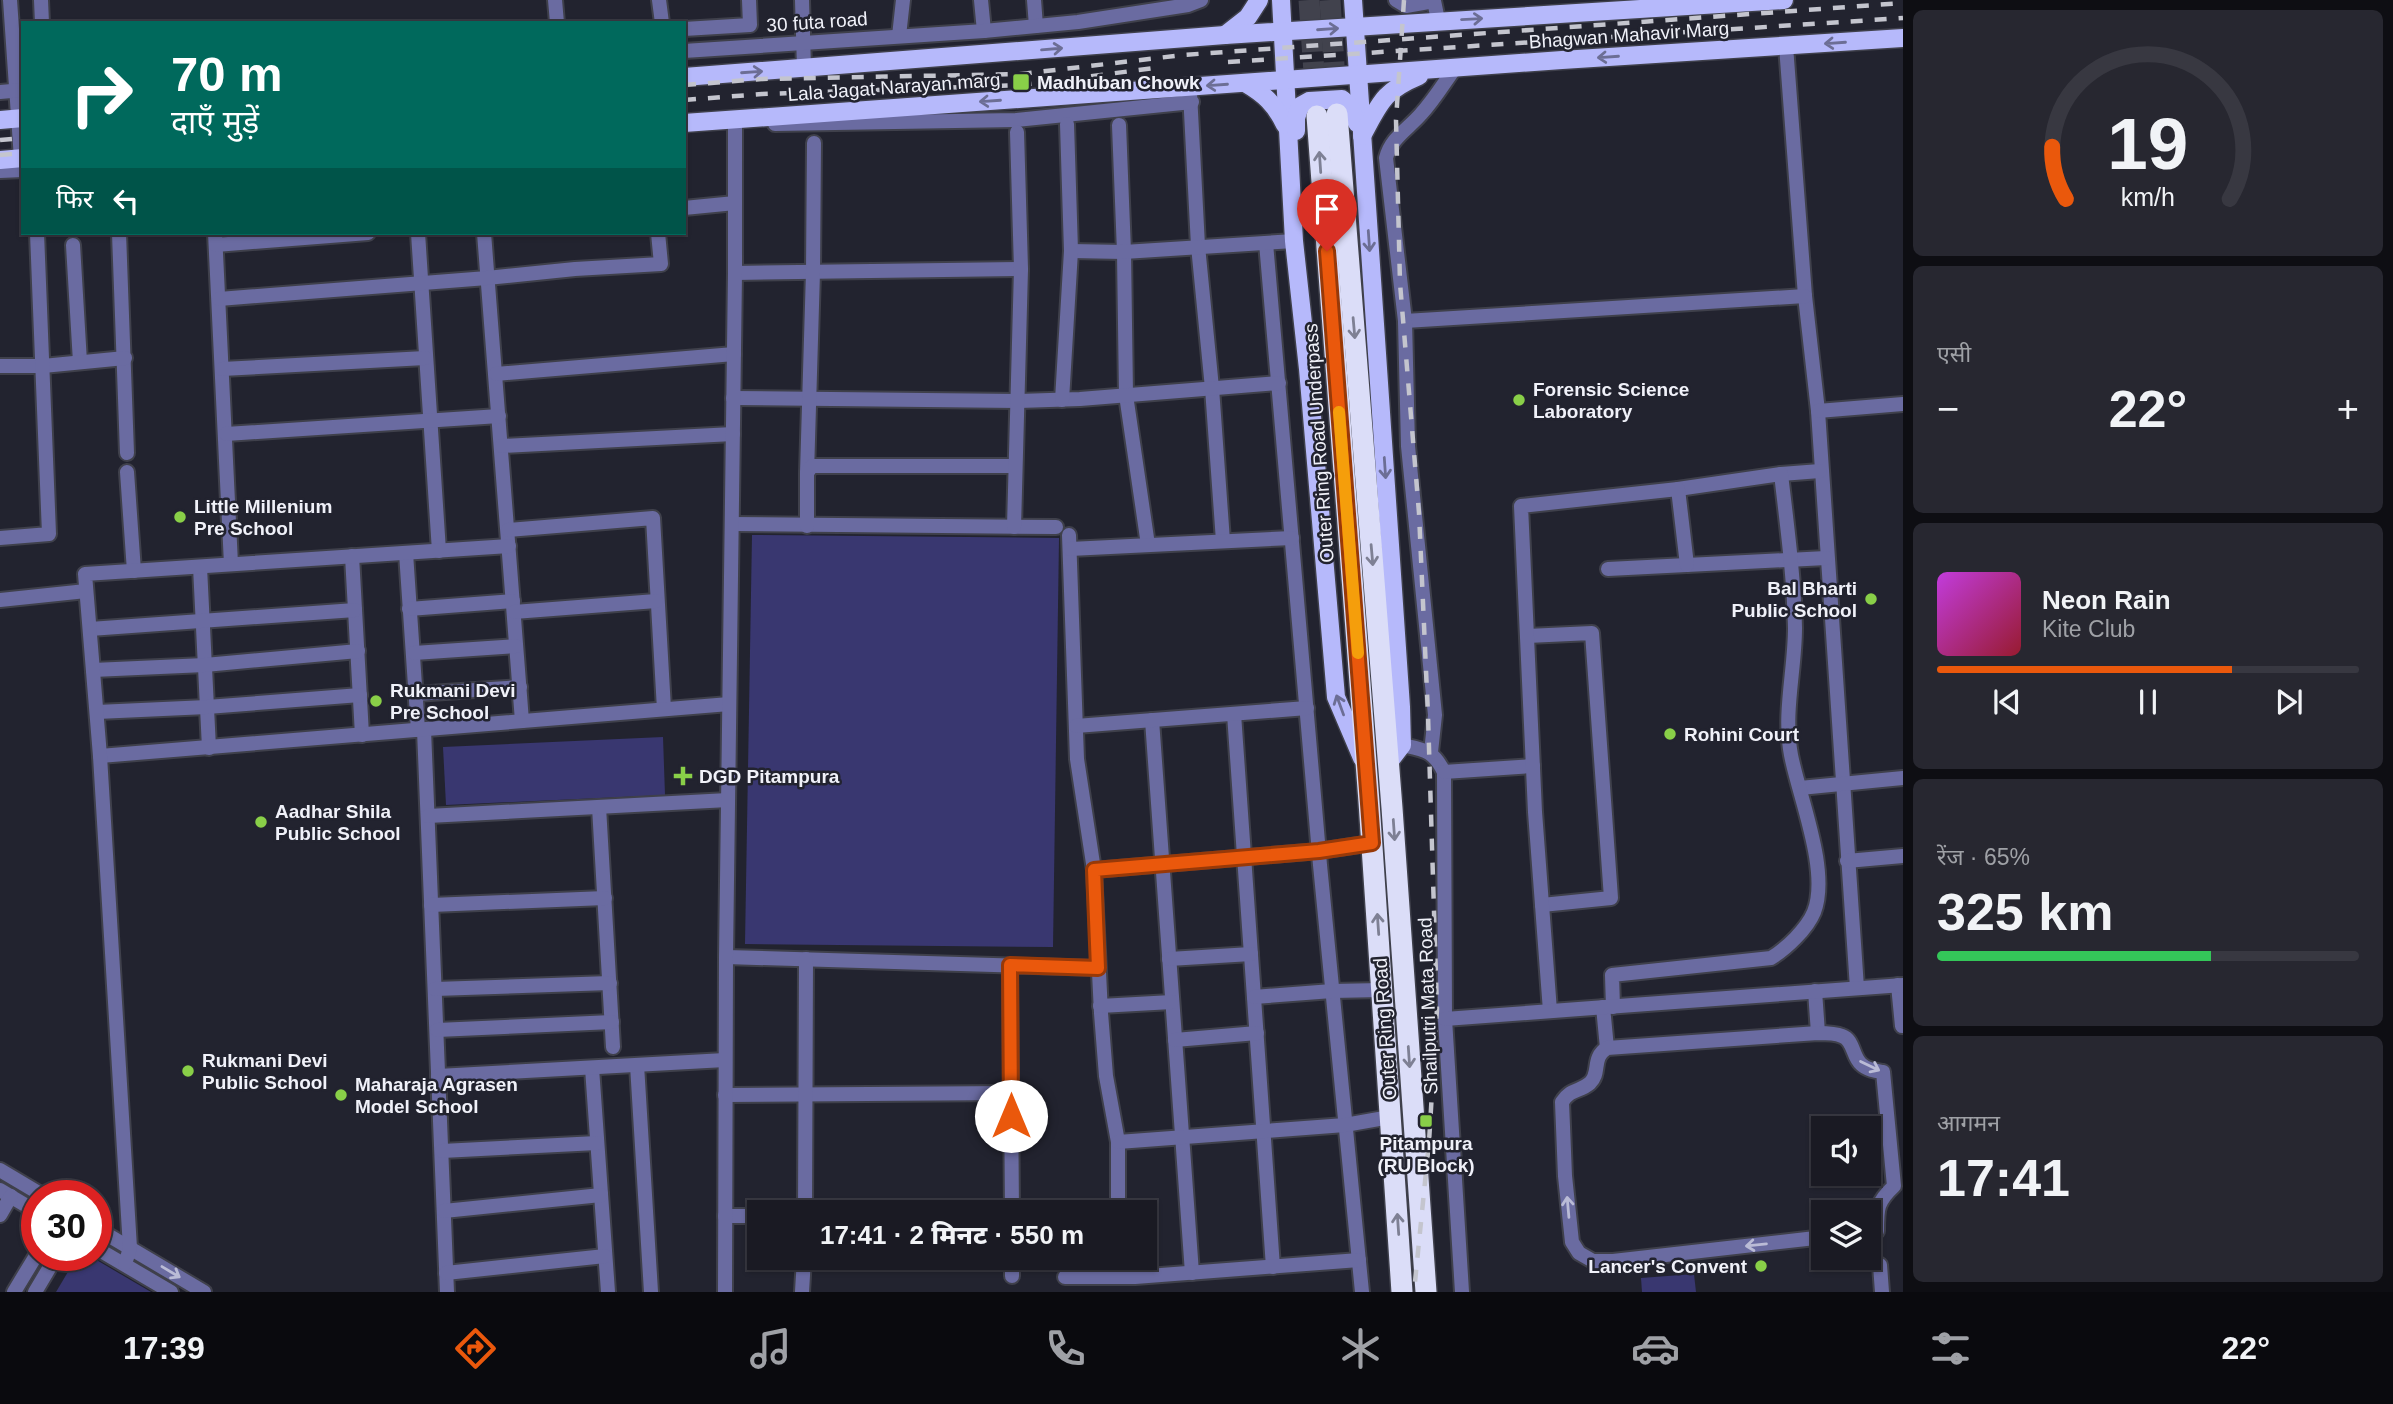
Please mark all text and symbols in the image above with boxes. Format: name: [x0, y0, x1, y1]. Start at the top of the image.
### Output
street label: 30 futa road: [766, 8, 868, 36]
one-way arrow: [1460, 12, 1483, 25]
street label: Bhagwan Mahavir Marg: [1528, 18, 1730, 52]
one-way arrow: [1316, 22, 1339, 35]
one-way arrow: [1824, 36, 1847, 49]
one-way arrow: [1041, 42, 1063, 55]
text: 70 m: [171, 47, 283, 101]
icon: right: [56, 49, 147, 140]
one-way arrow: [1597, 51, 1620, 64]
one-way arrow: [741, 66, 764, 79]
street label: Lala Jagat Narayan marg: [787, 69, 1001, 105]
marker: Madhuban Chowk: [1011, 72, 1031, 92]
place label: Madhuban Chowk: [1037, 72, 1200, 93]
one-way arrow: [1206, 79, 1228, 92]
one-way arrow: [979, 95, 1001, 108]
text: दाएँ मुड़ें: [171, 104, 259, 140]
text: 19: [2108, 104, 2188, 185]
one-way arrow: [1313, 151, 1326, 174]
pin: [1297, 179, 1357, 251]
icon: left: [107, 182, 145, 220]
text: km/h: [2121, 183, 2175, 211]
text: फिर: [56, 184, 93, 214]
icon: arrive: [1308, 190, 1346, 228]
one-way arrow: [1363, 229, 1376, 252]
one-way arrow: [1348, 317, 1361, 339]
street label: Outer Ring Road Underpass: [1300, 323, 1338, 563]
text: एसी: [1937, 341, 1971, 367]
place label: Forensic Science Laboratory: [1533, 379, 1689, 422]
text: 22°: [2109, 380, 2187, 438]
text: −: [1937, 388, 1959, 430]
text: +: [2337, 388, 2359, 430]
marker: Forensic Science Laboratory: [1511, 392, 1527, 408]
one-way arrow: [1378, 456, 1391, 479]
place label: Little Millenium Pre School: [194, 496, 332, 539]
marker: Little Millenium Pre School: [172, 509, 188, 525]
one-way arrow: [1366, 543, 1379, 566]
place label: Bal Bharti Public School: [1731, 578, 1857, 621]
text: Neon Rain: [2042, 585, 2171, 615]
marker: Bal Bharti Public School: [1863, 591, 1879, 607]
text: Kite Club: [2042, 616, 2135, 642]
place label: Rukmani Devi Pre School: [390, 680, 516, 723]
icon: previous: [1988, 683, 2026, 721]
icon: pause: [2129, 683, 2167, 721]
icon: next: [2270, 683, 2308, 721]
marker: Rukmani Devi Pre School: [368, 693, 384, 709]
one-way arrow: [1333, 694, 1345, 716]
place label: Rohini Court: [1684, 724, 1800, 745]
marker: Rohini Court: [1662, 726, 1678, 742]
marker: DGD Pitampura: [673, 766, 693, 786]
place label: DGD Pitampura: [699, 766, 840, 787]
place label: Aadhar Shila Public School: [275, 801, 401, 844]
marker: Aadhar Shila Public School: [253, 814, 269, 830]
one-way arrow: [1387, 819, 1400, 842]
text: रेंज · 65%: [1937, 844, 2030, 870]
text: 325 km: [1937, 883, 2113, 941]
one-way arrow: [1371, 912, 1384, 935]
street label: Shailputri Mata Road: [1414, 917, 1442, 1095]
street label: Outer Ring Road: [1370, 957, 1400, 1101]
one-way arrow: [1403, 1045, 1416, 1068]
place label: Rukmani Devi Public School: [202, 1050, 328, 1093]
one-way arrow: [1859, 1060, 1879, 1074]
marker: Rukmani Devi Public School: [180, 1063, 196, 1079]
place label: Maharaja Agrasen Model School: [355, 1074, 518, 1117]
position arrow: [974, 1079, 1048, 1153]
marker: Maharaja Agrasen Model School: [333, 1087, 349, 1103]
text: आगमन: [1937, 1110, 2000, 1136]
marker: Pitampura (RU Block): [1418, 1113, 1434, 1129]
map controls: [1811, 1116, 1881, 1270]
button: sound: [1811, 1116, 1881, 1186]
place label: Pitampura (RU Block): [1377, 1133, 1475, 1176]
text: 17:41: [1937, 1149, 2070, 1207]
speed limit sign: 30: [21, 1180, 112, 1271]
one-way arrow: [1561, 1197, 1574, 1219]
button: layers: [1811, 1200, 1881, 1270]
one-way arrow: [1391, 1213, 1404, 1236]
text: 17:41 · 2 मिनट · 550 m: [820, 1220, 1084, 1250]
one-way arrow: [1745, 1238, 1768, 1251]
place label: Lancer's Convent: [1588, 1256, 1748, 1277]
marker: Lancer's Convent: [1753, 1258, 1769, 1274]
one-way arrow: [161, 1266, 181, 1280]
icon: directions: [451, 1324, 500, 1373]
icon: music: [746, 1324, 795, 1373]
icon: phone: [1041, 1324, 1090, 1373]
icon: climate: [1336, 1324, 1385, 1373]
icon: car: [1631, 1324, 1680, 1373]
icon: filters: [1926, 1324, 1975, 1373]
text: 17:39: [123, 1330, 205, 1366]
text: 22°: [2222, 1330, 2270, 1366]

